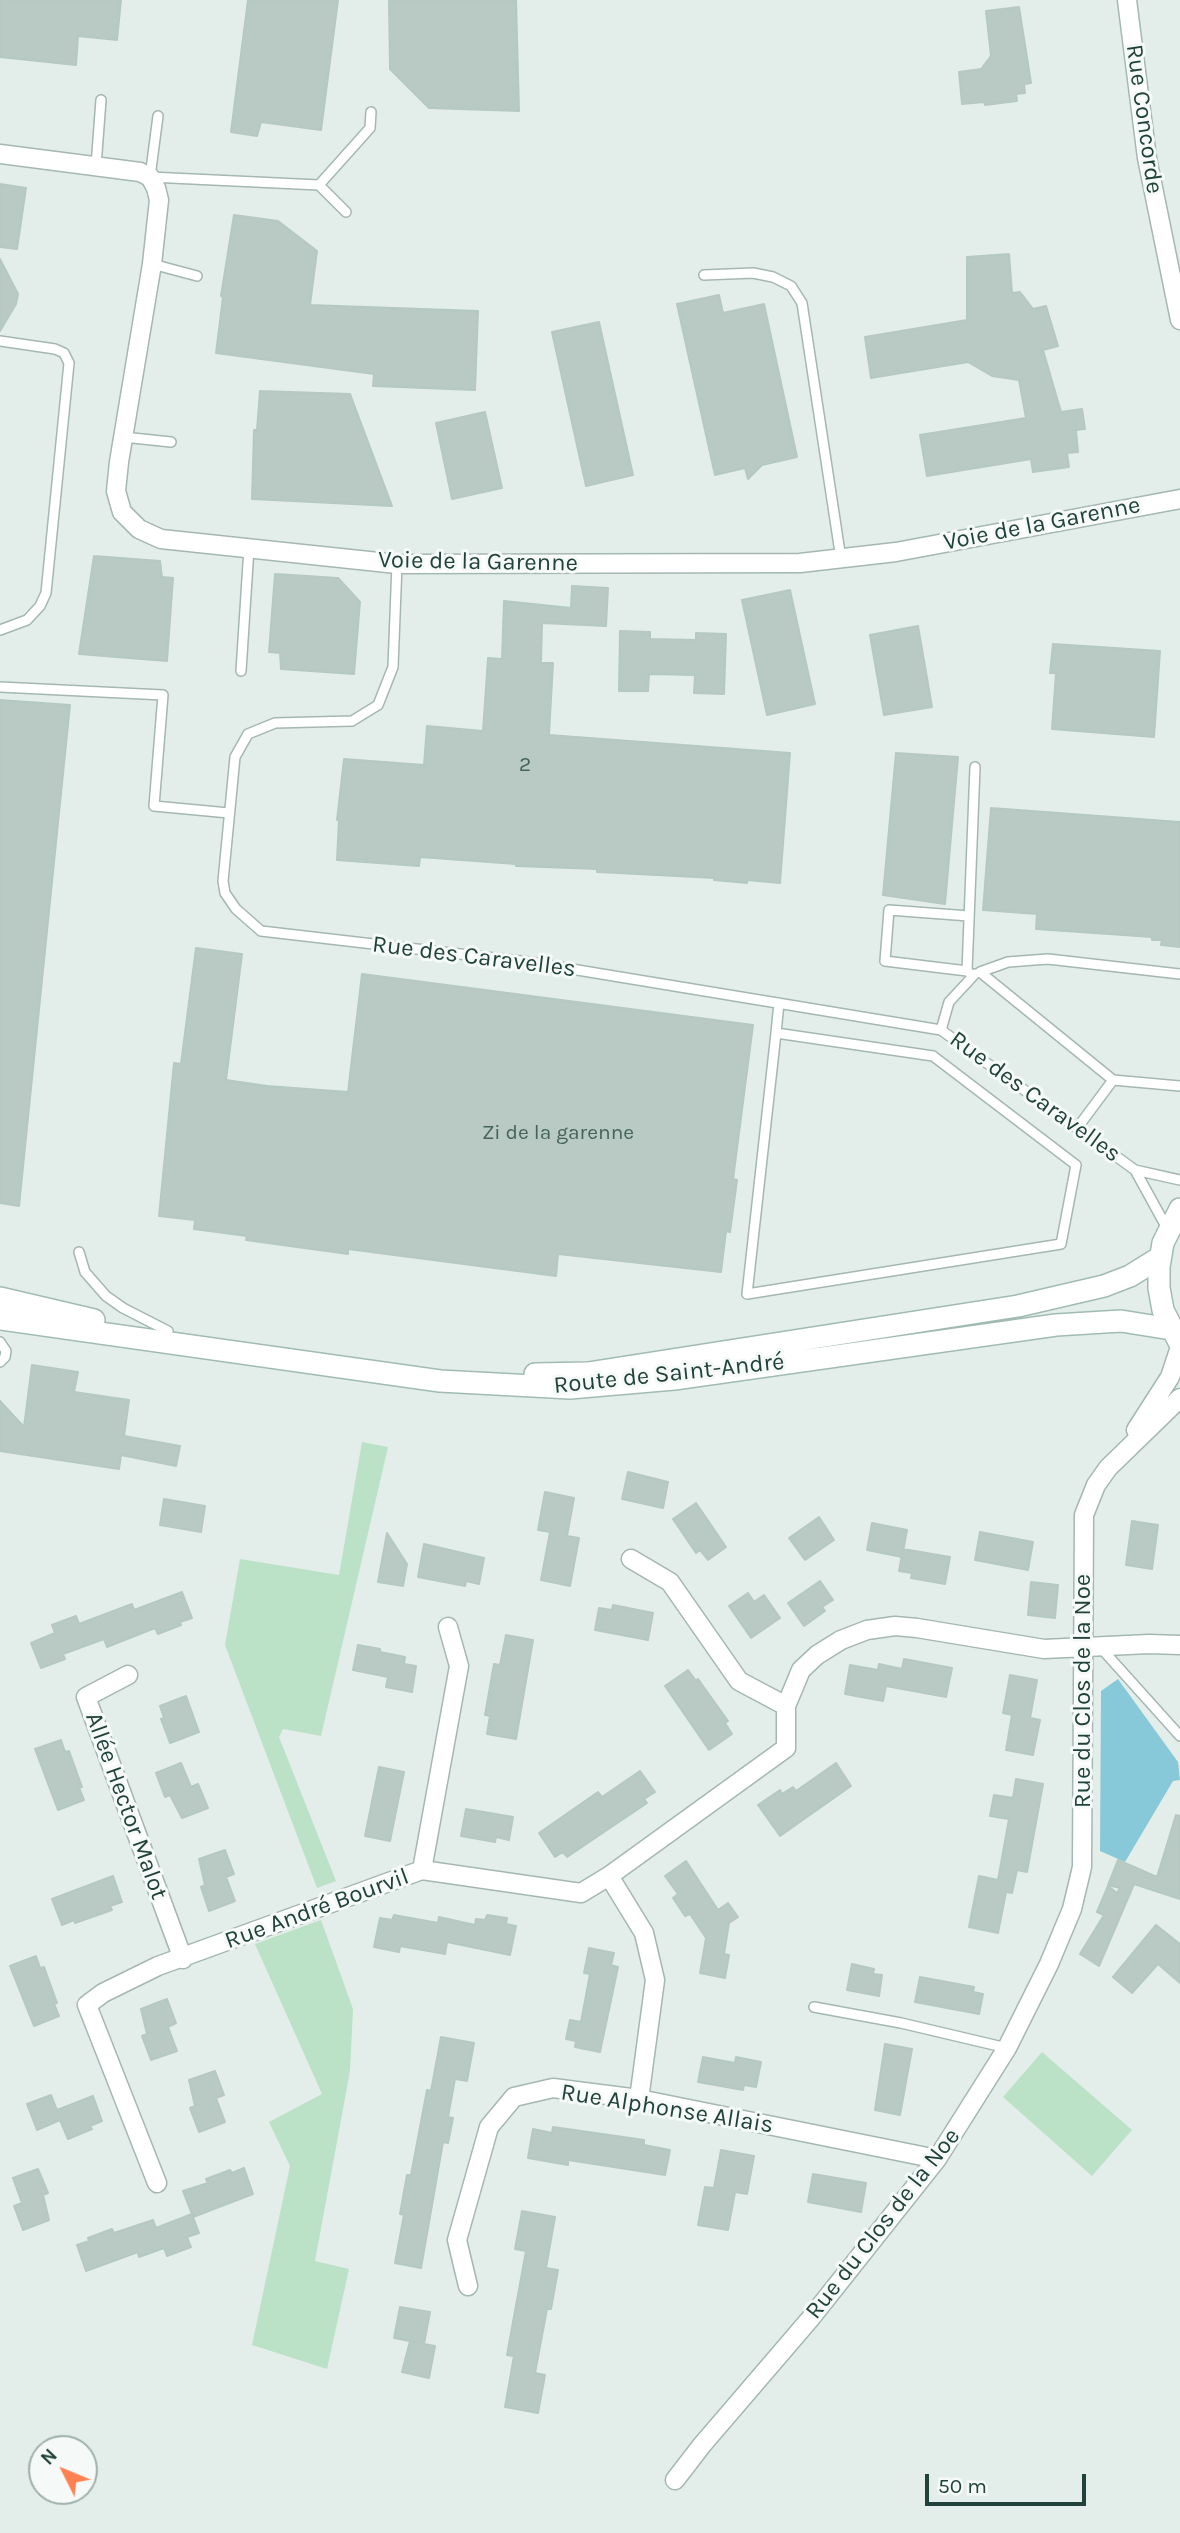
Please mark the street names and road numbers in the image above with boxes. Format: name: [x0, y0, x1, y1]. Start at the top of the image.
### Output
street label: Rue Concorde: [1119, 43, 1169, 195]
street label: Voie de la Garenne: [941, 491, 1143, 557]
street label: Voie de la Garenne: [378, 546, 578, 578]
street label: Rue des Caravelles: [371, 930, 577, 984]
street label: Rue des Caravelles: [944, 1025, 1126, 1169]
street label: Route de Saint-André: [552, 1348, 786, 1400]
street label: Rue du Clos de la Noe: [1069, 1574, 1097, 1808]
street label: Allée Hector Malot: [79, 1708, 173, 1904]
street label: Rue André Bourvil: [221, 1862, 413, 1956]
street label: Rue Alphonse Allais: [559, 2078, 775, 2140]
street label: Rue du Clos de la Noe: [800, 2123, 966, 2325]

